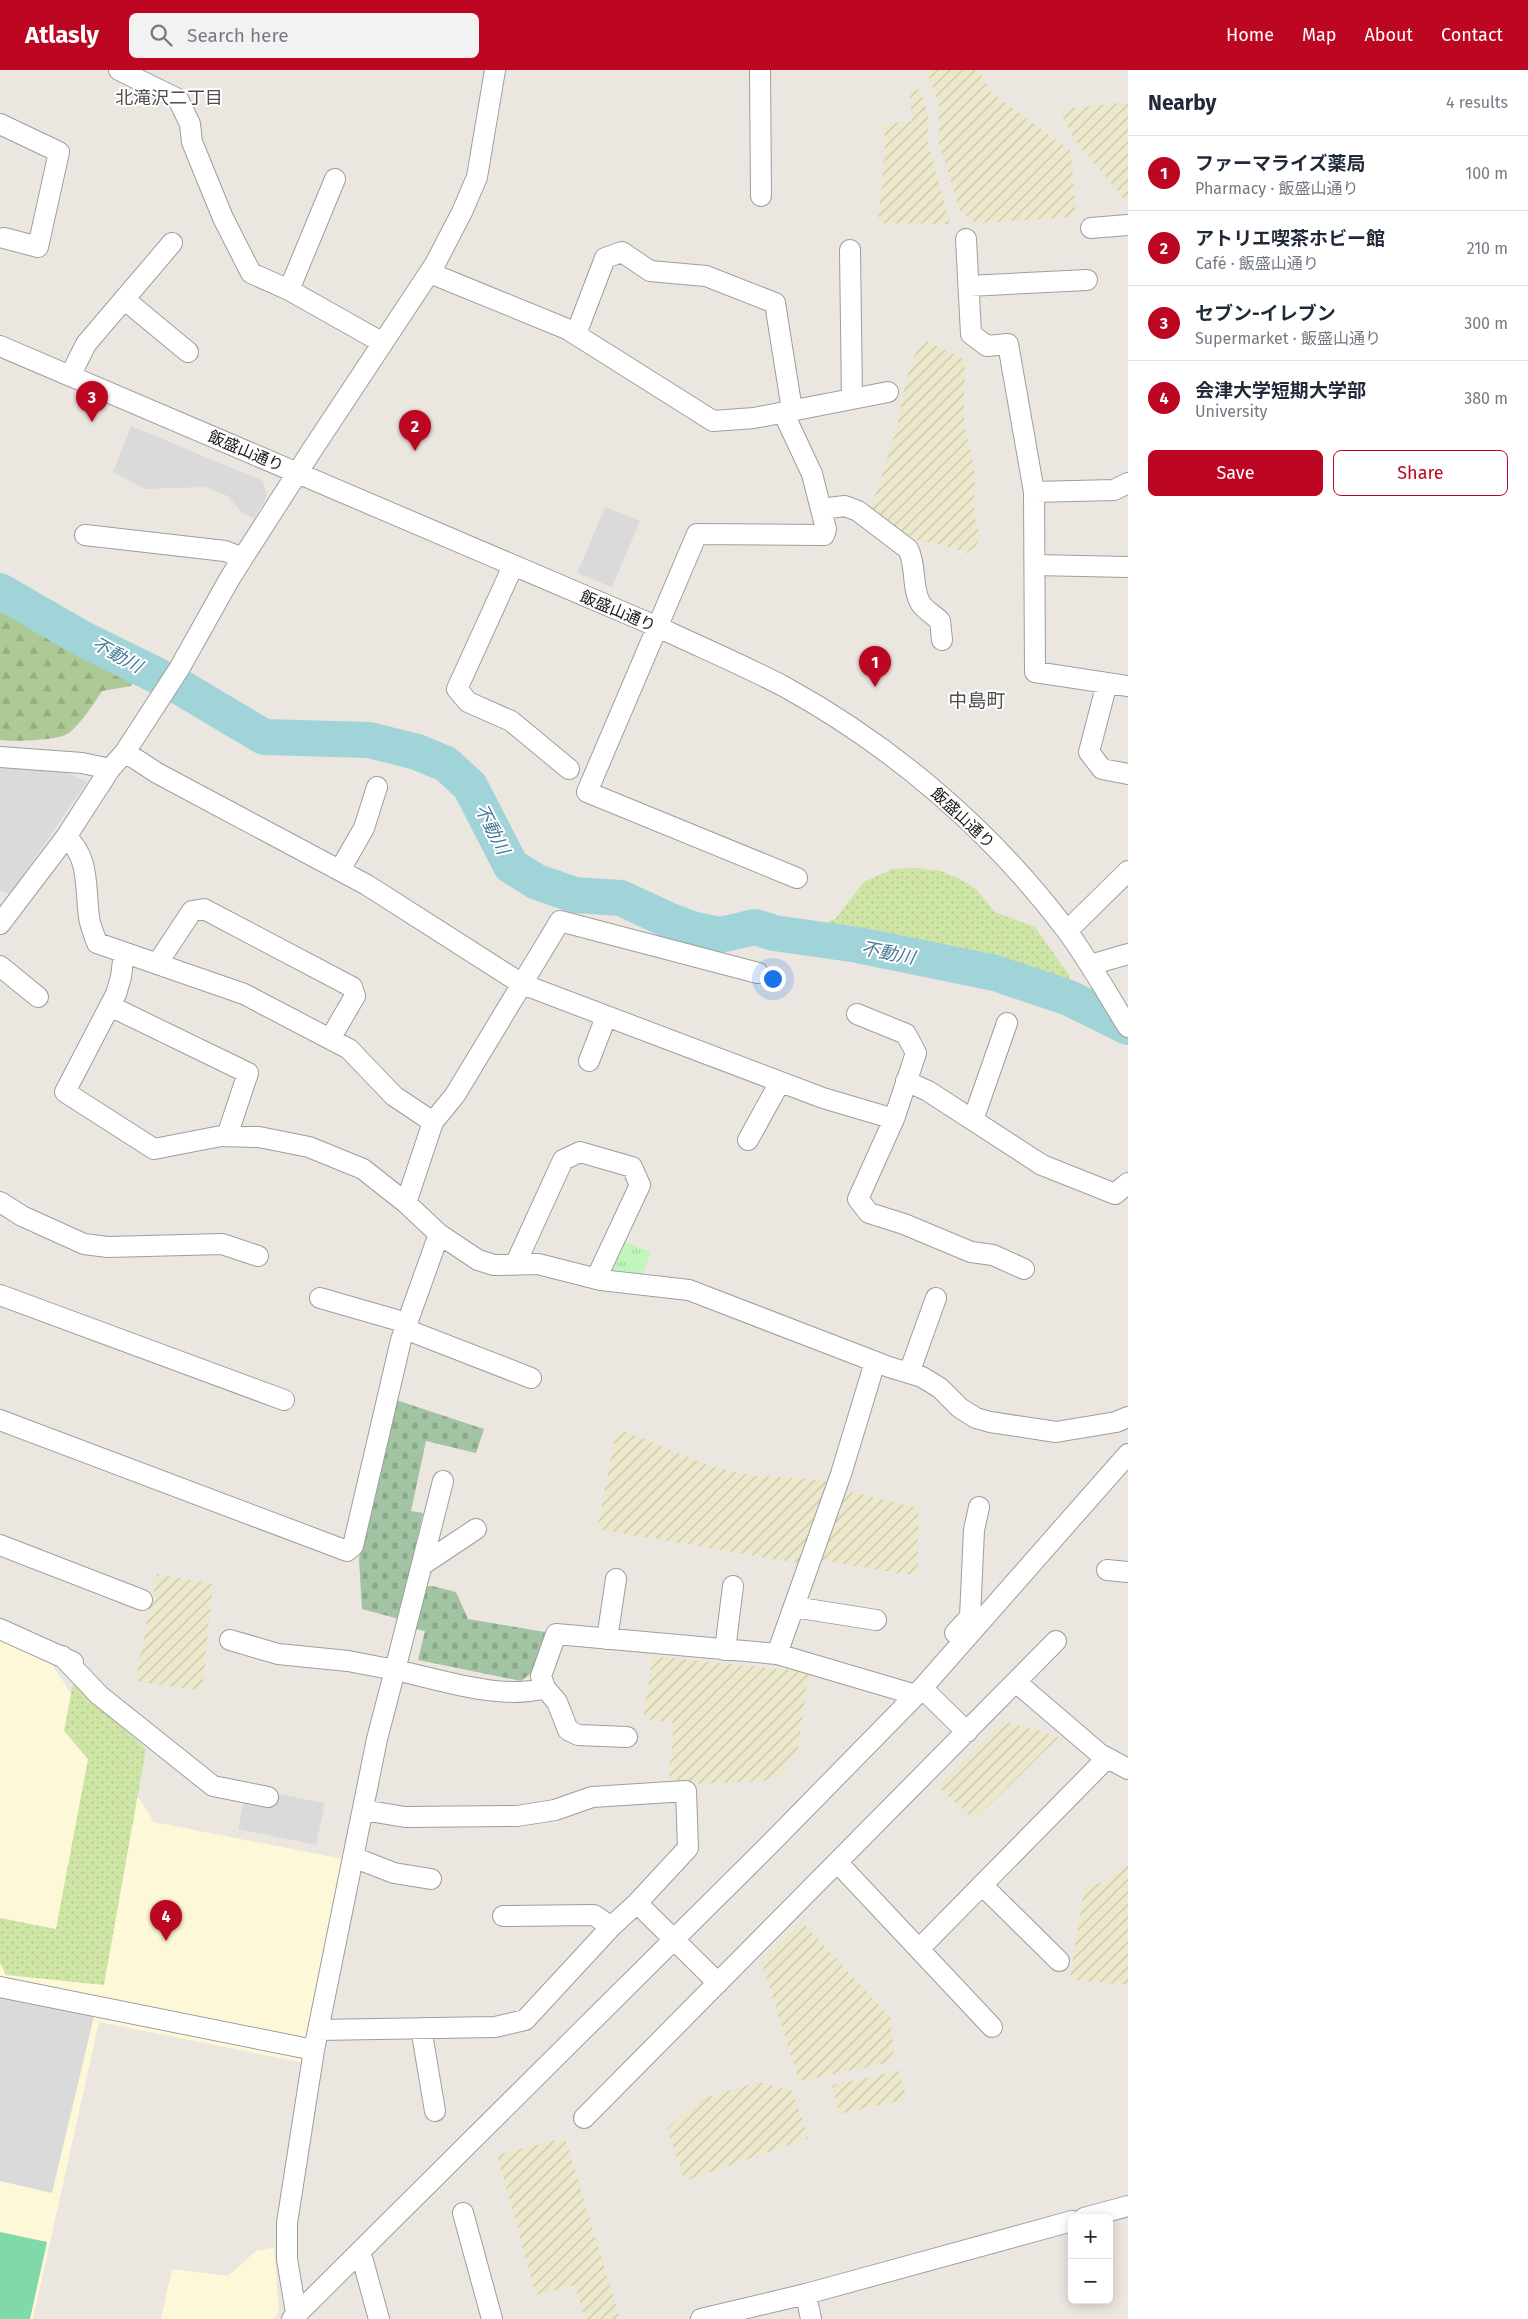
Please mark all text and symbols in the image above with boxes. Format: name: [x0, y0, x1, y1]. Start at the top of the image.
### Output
search box: [129, 13, 479, 58]
text: Atlasly: [25, 21, 99, 49]
icon: search: [147, 21, 175, 49]
text: Search here: [187, 24, 289, 47]
text: Home: [1226, 24, 1274, 46]
text: Map: [1302, 24, 1336, 46]
text: About: [1364, 24, 1413, 46]
text: Contact: [1441, 24, 1503, 46]
district label: 北滝沢二丁目: [115, 87, 223, 109]
text: Nearby: [1148, 90, 1216, 116]
text: 4 results: [1446, 93, 1508, 112]
text: ファーマライズ薬局: [1195, 152, 1365, 175]
text: 1: [1160, 164, 1168, 183]
text: 100 m: [1465, 164, 1508, 183]
text: Pharmacy · 飯盛山通り: [1195, 179, 1359, 198]
text: アトリエ喫茶ホビー館: [1195, 227, 1385, 250]
text: 2: [1160, 239, 1168, 258]
text: 210 m: [1467, 239, 1508, 258]
text: Café · 飯盛山通り: [1195, 254, 1319, 273]
text: セブン-イレブン: [1195, 302, 1336, 325]
text: 3: [1160, 314, 1168, 333]
text: 300 m: [1464, 314, 1508, 333]
text: Supermarket · 飯盛山通り: [1195, 329, 1381, 348]
text: 会津大学短期大学部: [1195, 379, 1366, 402]
pin: 3: [76, 381, 108, 422]
text: 4: [1159, 389, 1169, 408]
text: 380 m: [1464, 389, 1508, 408]
text: University: [1195, 402, 1268, 421]
pin: 2: [399, 410, 431, 451]
street label: 飯盛山通り: [205, 427, 287, 475]
button: Save: [1148, 450, 1323, 496]
button: Share: [1333, 450, 1508, 496]
street label: 飯盛山通り: [577, 587, 659, 635]
water label: 不動川: [88, 632, 148, 679]
pin: 1: [859, 646, 891, 687]
district label: 中島町: [948, 689, 1006, 712]
street label: 飯盛山通り: [927, 784, 999, 852]
water label: 不動川: [470, 800, 515, 860]
water label: 不動川: [859, 937, 919, 969]
your location: [760, 966, 786, 992]
pin: 4: [150, 1900, 182, 1941]
map controls: [1068, 2214, 1113, 2304]
button: +: [1068, 2214, 1113, 2259]
button: −: [1068, 2259, 1113, 2304]

